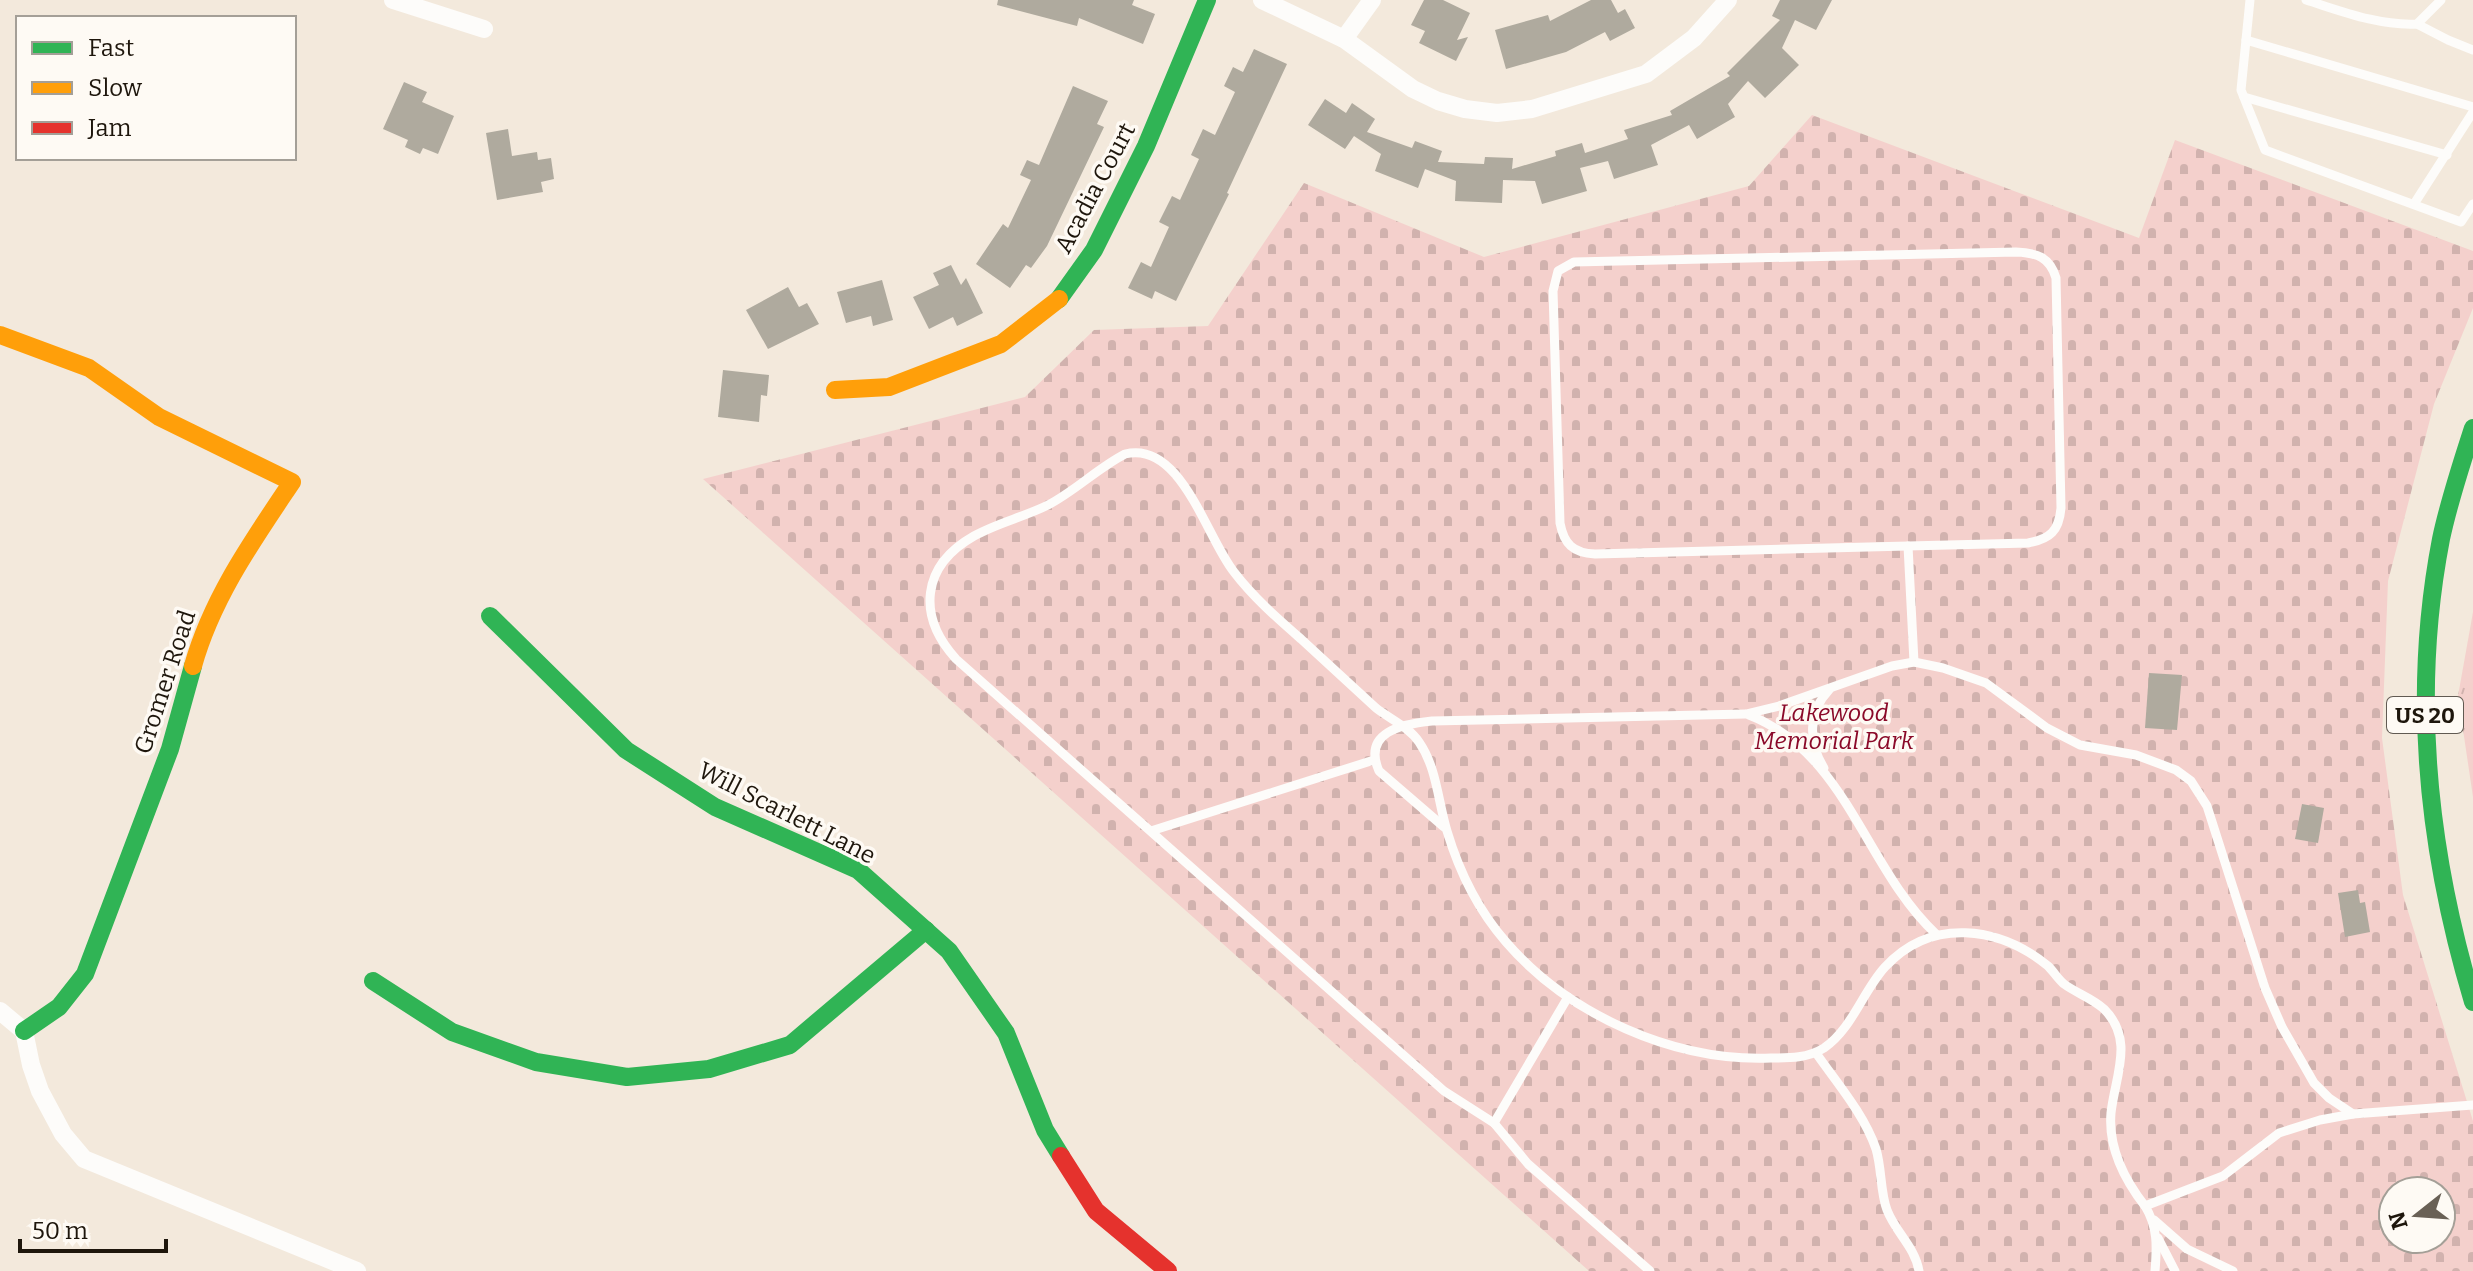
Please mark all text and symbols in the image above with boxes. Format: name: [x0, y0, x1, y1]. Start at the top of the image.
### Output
legend: [16, 16, 296, 160]
text: Fast: [88, 34, 134, 62]
text: Slow: [88, 74, 143, 102]
text: Jam: [87, 114, 132, 142]
street label: Acadia Court: [1049, 118, 1141, 258]
street label: Gromer Road: [129, 607, 201, 757]
road number: US 20: [2387, 697, 2463, 733]
park label: Lakewood Memorial Park: [1754, 699, 1915, 755]
street label: Will Scarlett Lane: [694, 756, 880, 870]
north arrow: [2377, 1175, 2457, 1255]
scale bar: [20, 1203, 166, 1253]
text: N: [2383, 1209, 2414, 1233]
text: 50 m: [32, 1217, 88, 1245]

